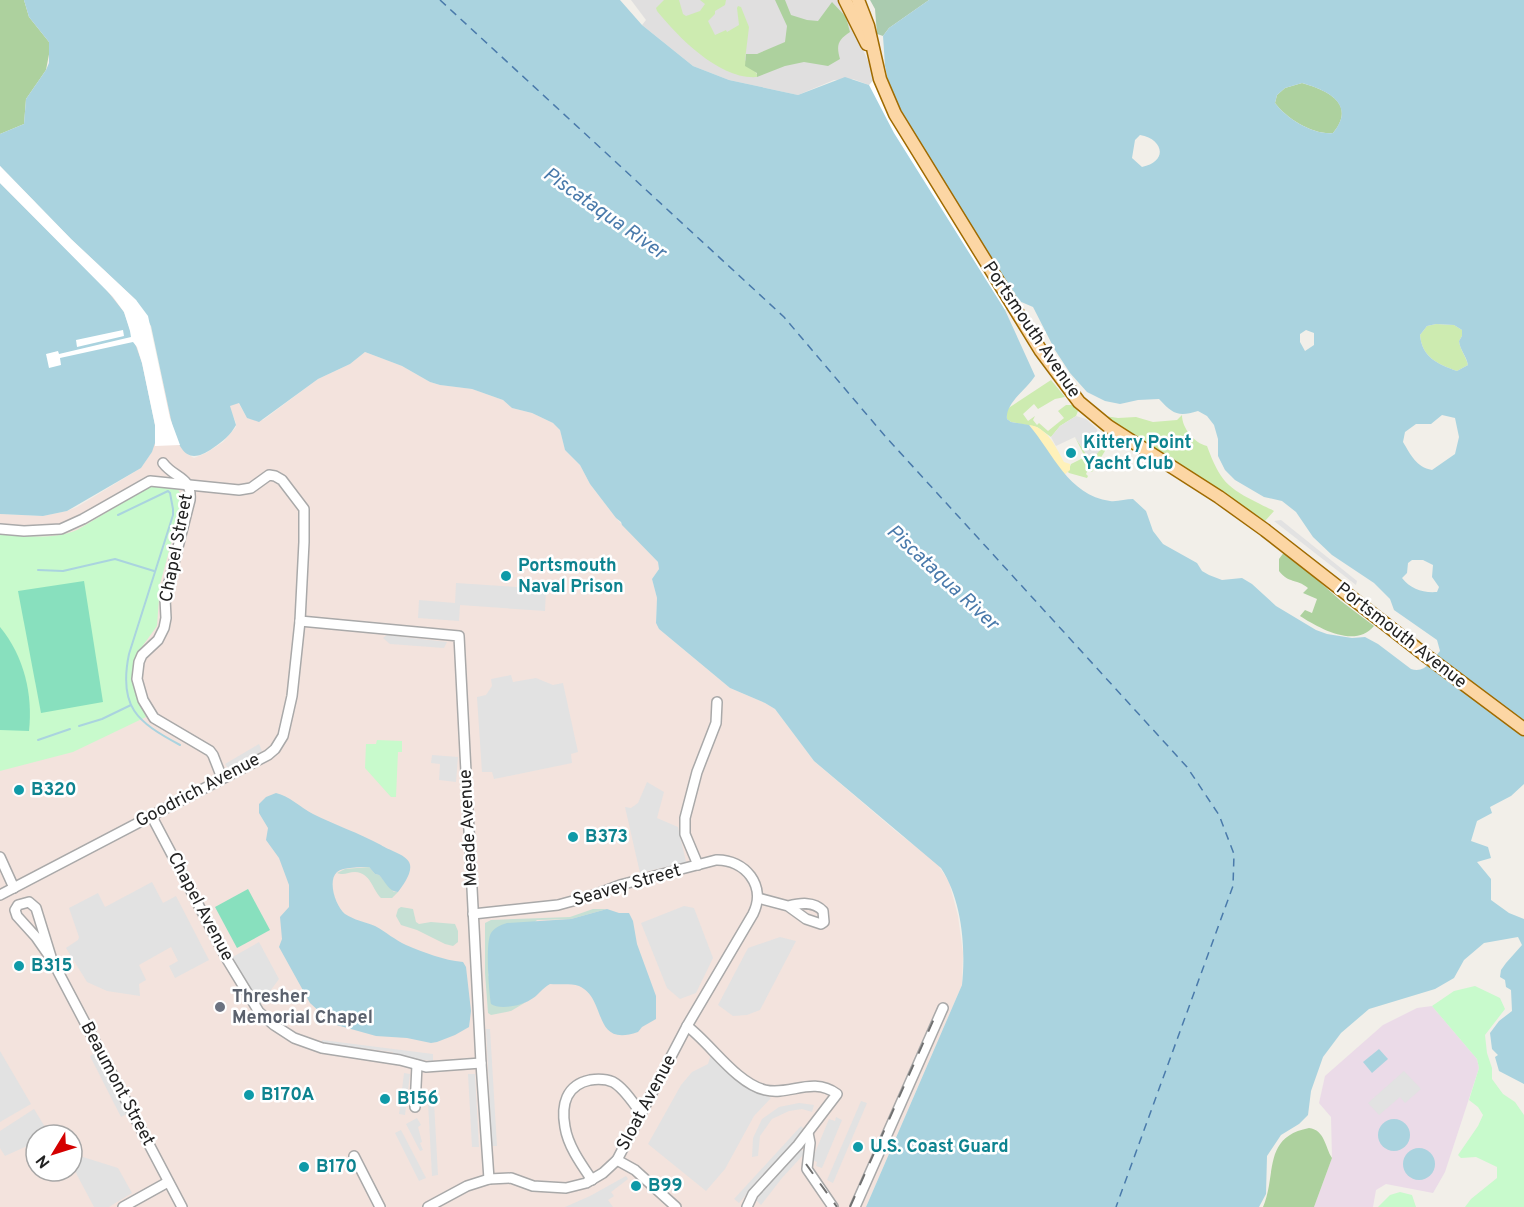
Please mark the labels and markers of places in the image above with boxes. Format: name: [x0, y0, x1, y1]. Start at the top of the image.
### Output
place label: Kittery Point Yacht Club: [1083, 432, 1192, 476]
marker: Kittery Point Yacht Club: [1064, 446, 1078, 460]
place label: Portsmouth Naval Prison: [518, 555, 624, 599]
marker: Portsmouth Naval Prison: [499, 569, 513, 583]
place label: B320: [31, 779, 77, 802]
marker: B320: [12, 783, 26, 797]
place label: B373: [585, 826, 628, 849]
marker: B373: [566, 830, 580, 844]
place label: B315: [31, 955, 72, 978]
marker: B315: [12, 959, 26, 973]
place label: Thresher Memorial Chapel: [232, 986, 373, 1030]
marker: Thresher Memorial Chapel: [213, 1000, 227, 1014]
place label: B170A: [261, 1084, 315, 1107]
marker: B170A: [242, 1088, 256, 1102]
place label: B156: [397, 1088, 439, 1111]
marker: B156: [378, 1092, 392, 1106]
place label: U.S. Coast Guard: [870, 1136, 1009, 1159]
marker: U.S. Coast Guard: [851, 1140, 865, 1154]
place label: B170: [316, 1156, 357, 1179]
marker: B170: [297, 1160, 311, 1174]
place label: B99: [648, 1175, 683, 1198]
marker: B99: [629, 1179, 643, 1193]

